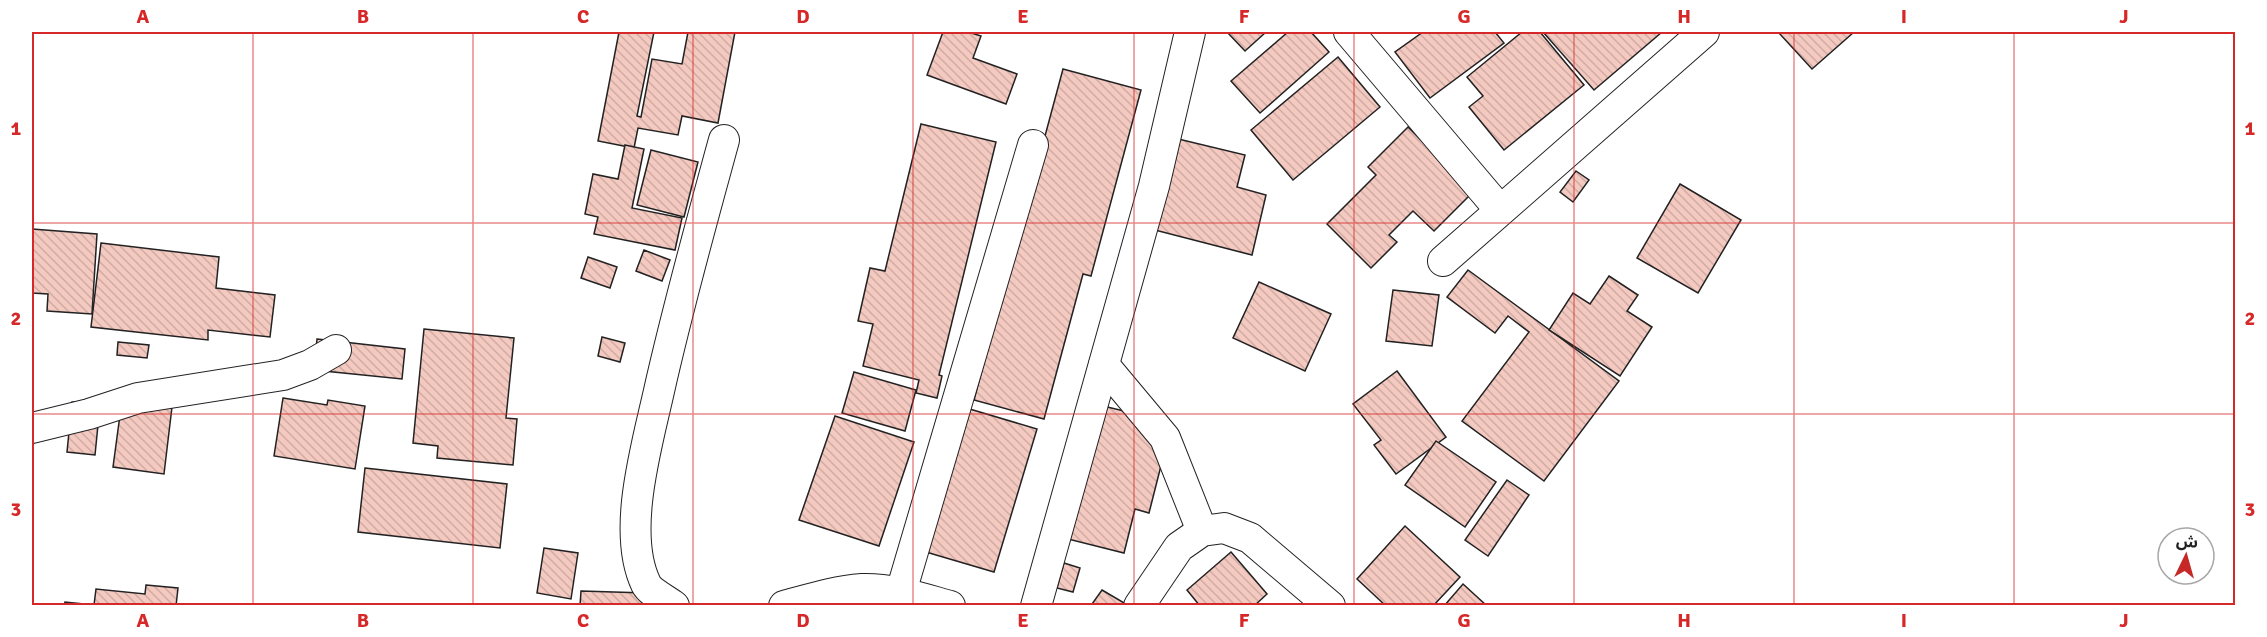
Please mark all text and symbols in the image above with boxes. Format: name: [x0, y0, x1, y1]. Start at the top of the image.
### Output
text: A: [137, 4, 150, 29]
text: B: [357, 4, 369, 29]
text: C: [577, 4, 589, 29]
text: D: [796, 4, 810, 29]
text: E: [1017, 4, 1029, 29]
text: F: [1239, 4, 1250, 29]
text: G: [1457, 4, 1471, 29]
text: H: [1677, 4, 1691, 29]
text: I: [1901, 4, 1907, 29]
text: J: [2119, 4, 2129, 29]
text: 1: [11, 116, 22, 141]
text: 1: [2245, 116, 2256, 141]
text: 2: [11, 306, 21, 331]
text: 2: [2245, 306, 2255, 331]
text: 3: [11, 497, 21, 522]
text: 3: [2245, 497, 2255, 522]
north arrow: [2156, 526, 2216, 586]
text: ش: [2175, 531, 2199, 553]
text: A: [137, 608, 150, 633]
text: B: [357, 608, 369, 633]
text: C: [577, 608, 589, 633]
text: D: [796, 608, 810, 633]
text: E: [1017, 608, 1029, 633]
text: F: [1239, 608, 1250, 633]
text: G: [1457, 608, 1471, 633]
text: H: [1677, 608, 1691, 633]
text: I: [1901, 608, 1907, 633]
text: J: [2119, 608, 2129, 633]

